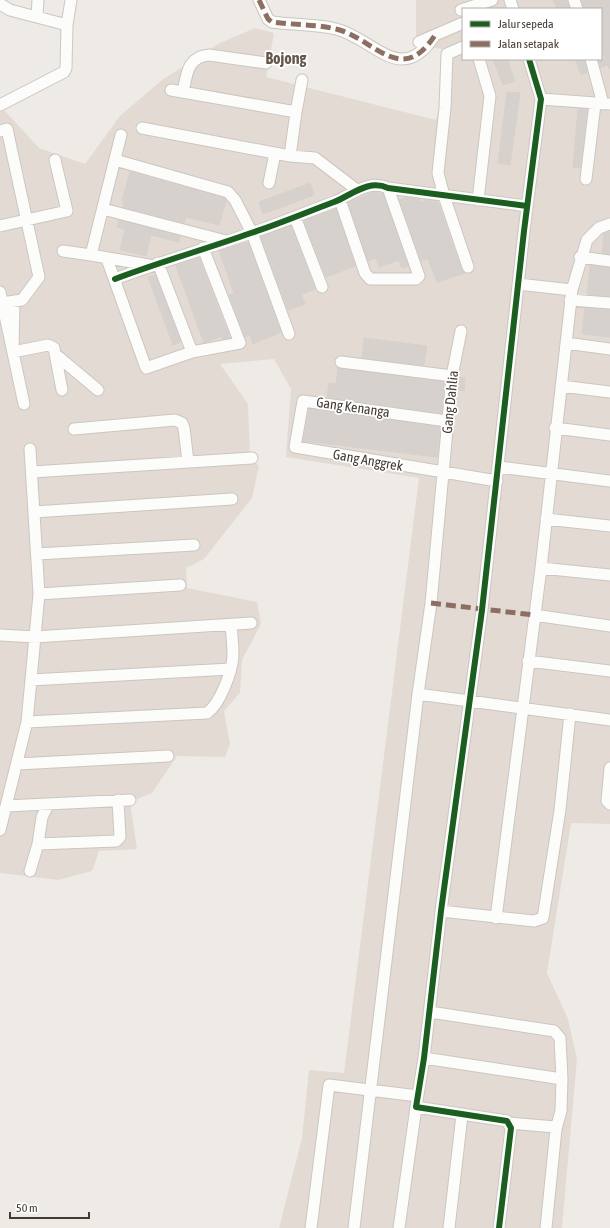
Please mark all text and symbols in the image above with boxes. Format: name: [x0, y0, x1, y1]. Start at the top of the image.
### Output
legend: [462, 8, 602, 60]
text: Jalur sepeda: [498, 17, 554, 31]
text: Jalan setapak: [498, 37, 560, 51]
district label: Bojong: [266, 49, 307, 67]
street label: Gang Dahlia: [439, 370, 461, 434]
street label: Gang Kenanga: [315, 394, 391, 420]
street label: Gang Anggrek: [332, 446, 404, 474]
scale bar: [10, 1194, 89, 1220]
text: 50 m: [16, 1201, 38, 1215]

